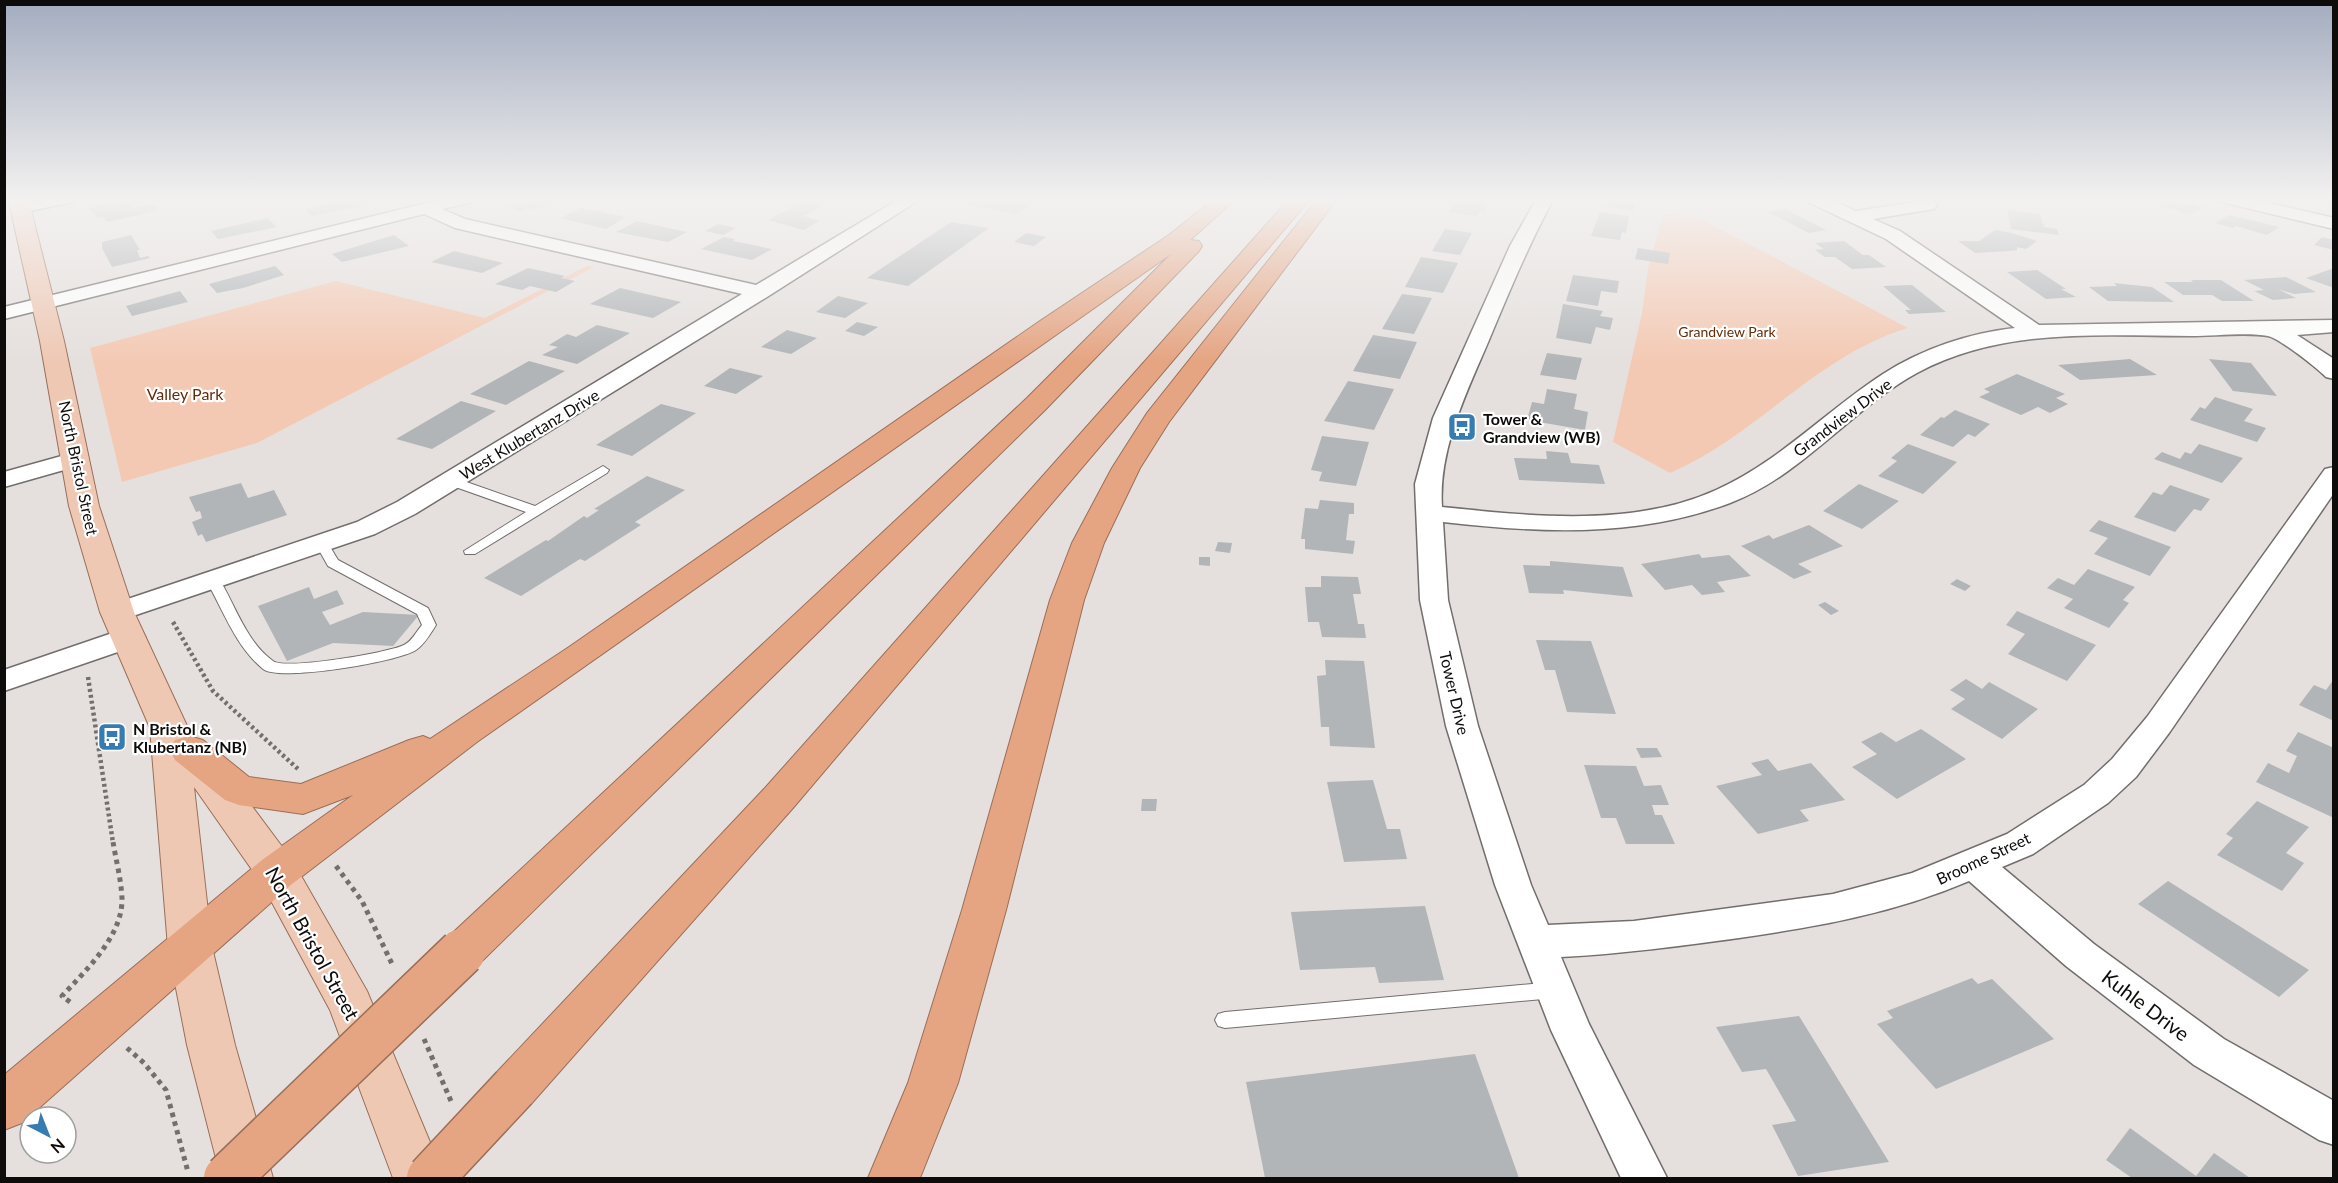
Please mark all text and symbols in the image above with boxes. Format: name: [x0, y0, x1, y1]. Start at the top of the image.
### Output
park label: Grandview Park: [1678, 323, 1777, 340]
street label: Grandview Drive: [1789, 374, 1895, 460]
park label: Valley Park: [147, 384, 224, 403]
street label: West Klubertanz Drive: [456, 385, 602, 483]
street label: North Bristol Street: [55, 399, 103, 537]
place label: Tower & Grandview (WB): [1483, 409, 1600, 446]
bus stop icon: Tower & Grandview (WB): [1446, 411, 1478, 443]
street label: Tower Drive: [1436, 649, 1474, 737]
place label: N Bristol & Klubertanz (NB): [133, 719, 247, 756]
bus stop icon: N Bristol & Klubertanz (NB): [96, 721, 128, 753]
street label: Broome Street: [1933, 828, 2033, 888]
street label: North Bristol Street: [261, 862, 365, 1024]
street label: Kuhle Drive: [2098, 964, 2194, 1046]
north arrow: [18, 1105, 78, 1165]
text: N: [47, 1135, 69, 1158]

